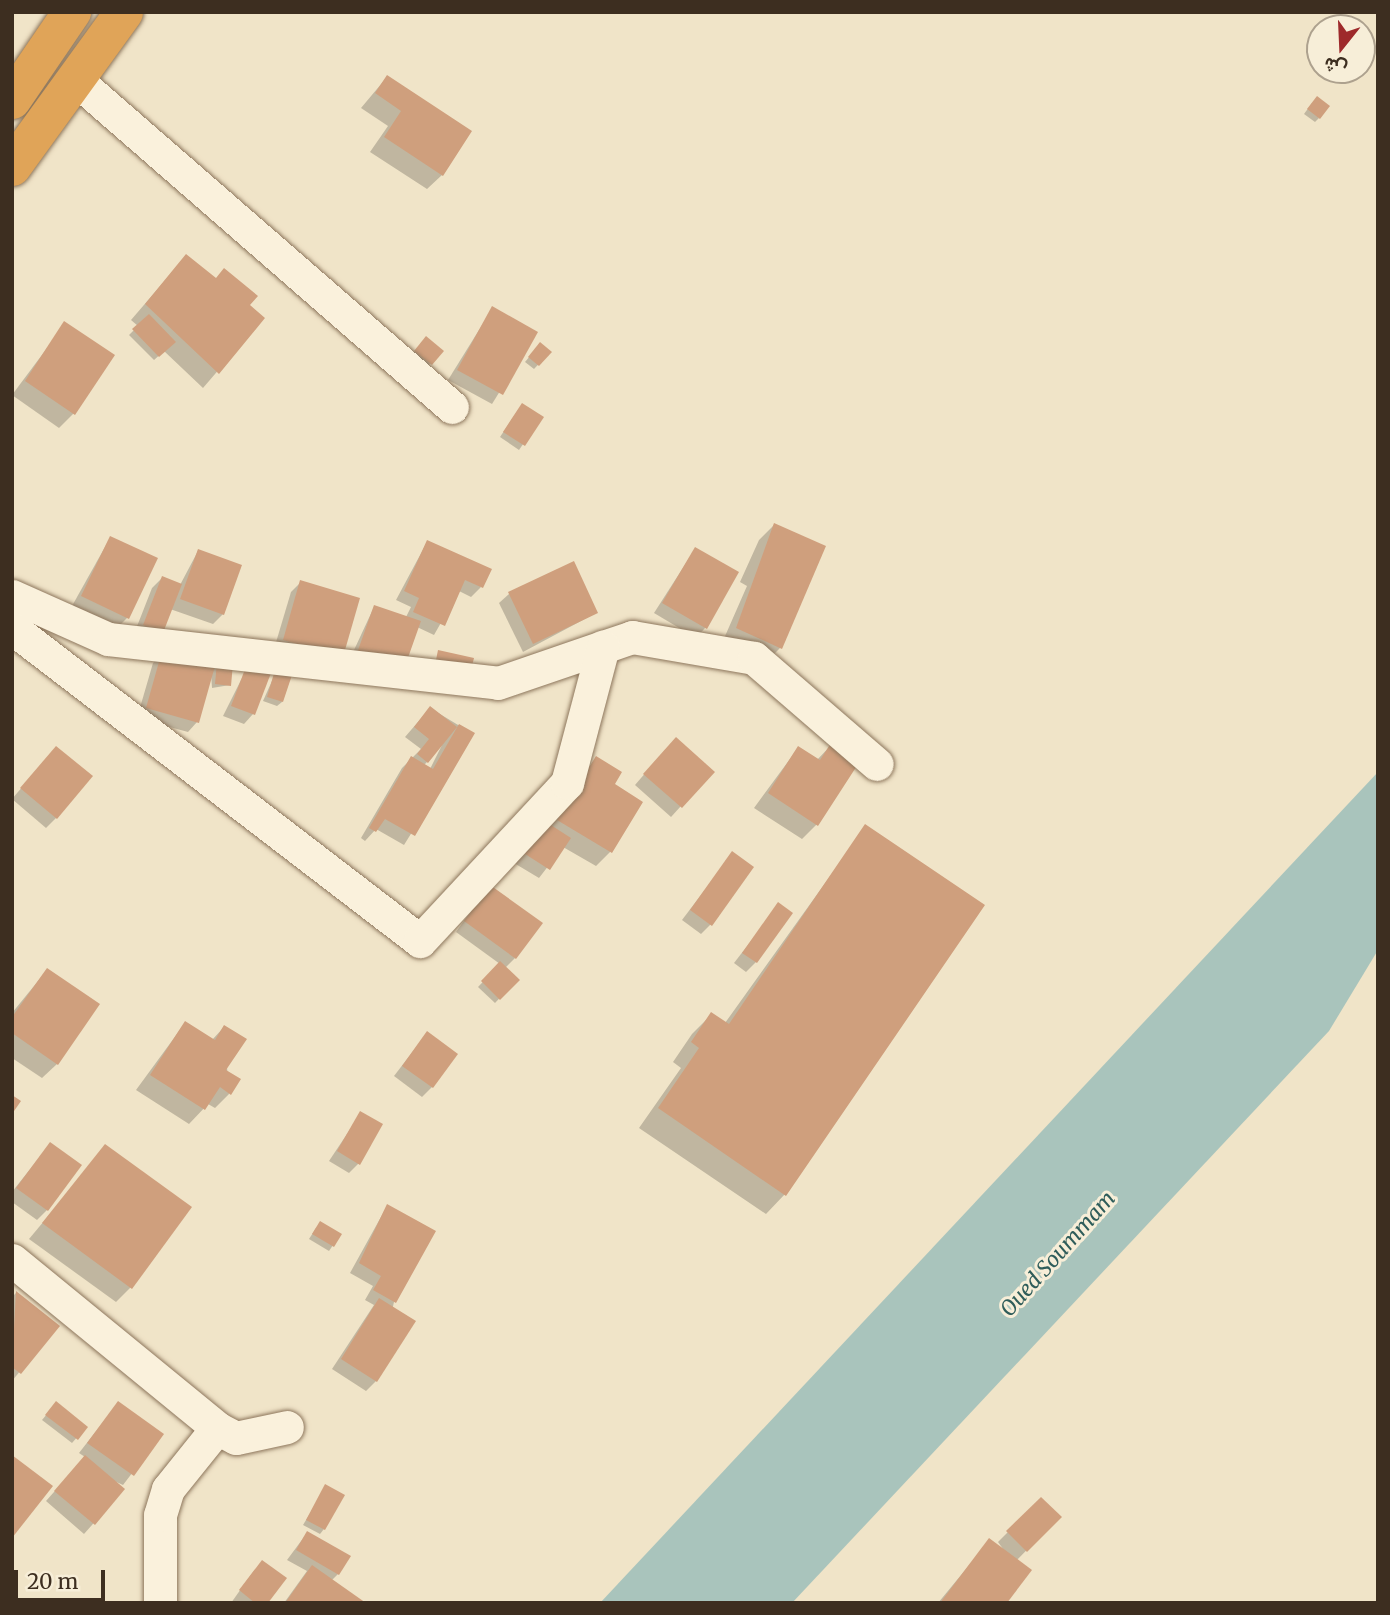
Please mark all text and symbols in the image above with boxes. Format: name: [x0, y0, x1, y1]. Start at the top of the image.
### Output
north arrow: [1306, 14, 1376, 84]
text: ش: [1321, 52, 1350, 82]
water label: Oued Soummam: [995, 1186, 1121, 1322]
scale bar: [18, 1556, 108, 1600]
text: 20 m: [27, 1568, 78, 1595]

